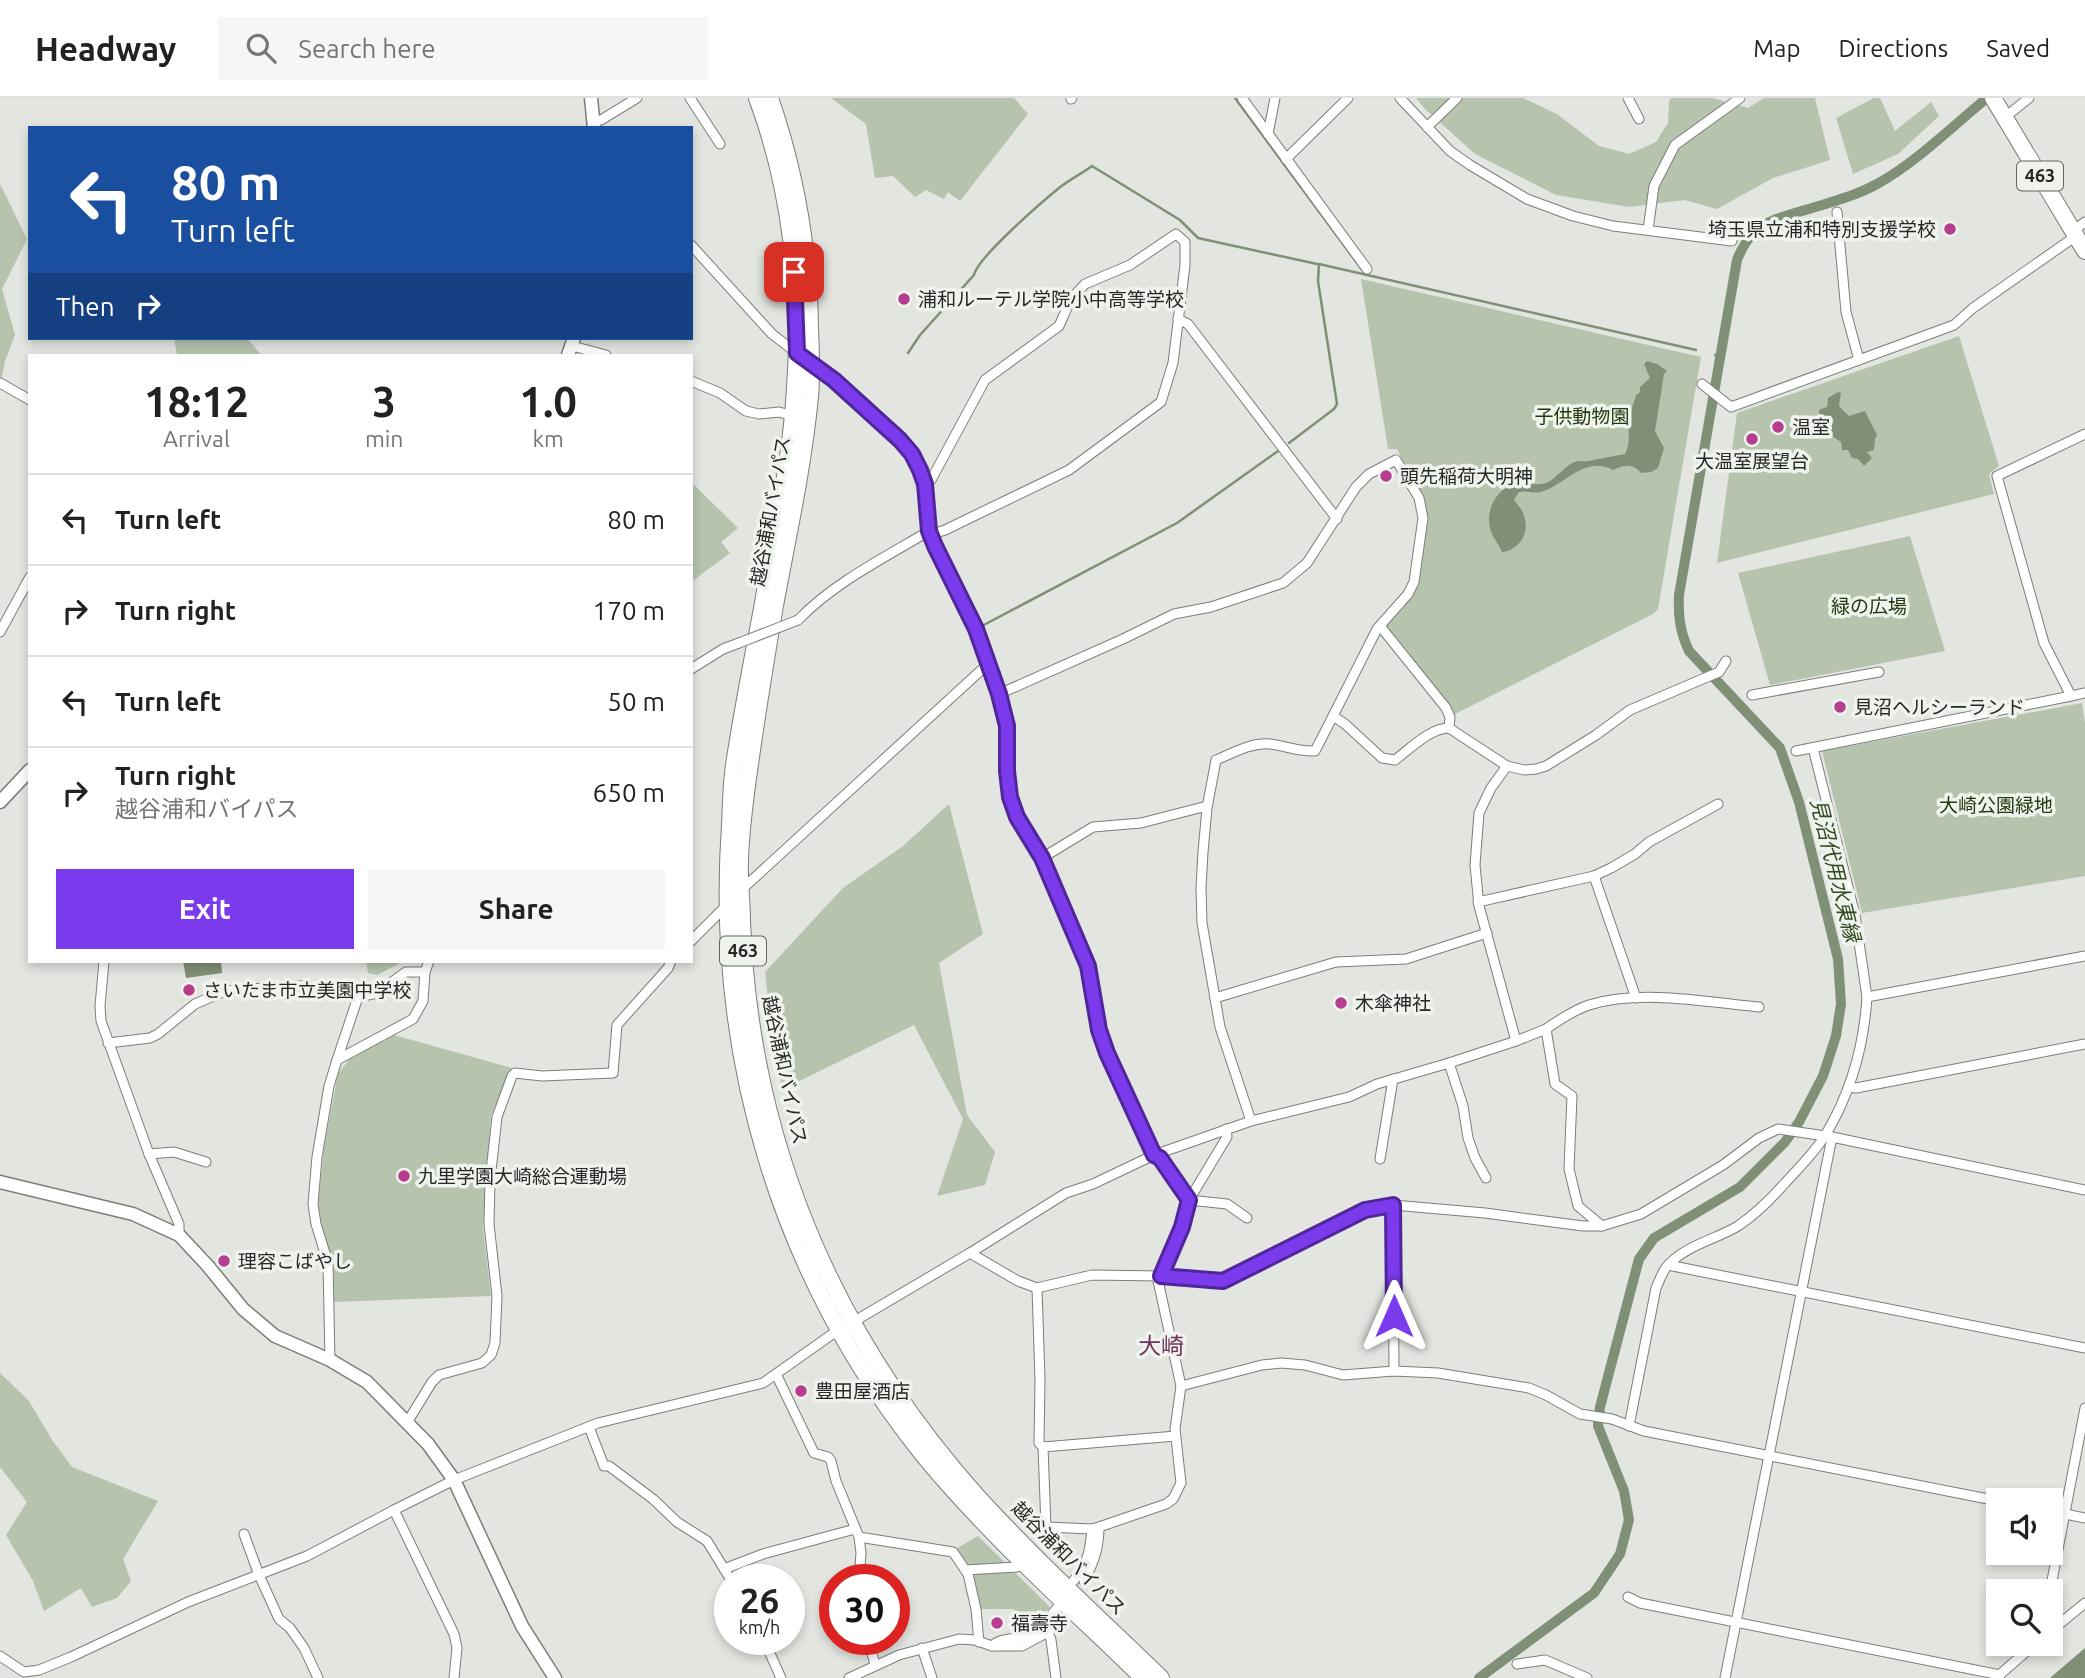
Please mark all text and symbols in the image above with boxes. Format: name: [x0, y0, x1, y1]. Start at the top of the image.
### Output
search box: [218, 17, 708, 80]
icon: search: [242, 29, 280, 67]
text: Headway: [35, 30, 176, 67]
text: Search here: [298, 34, 436, 63]
text: Map: [1753, 35, 1800, 62]
text: Directions: [1838, 35, 1948, 62]
text: Saved: [1986, 35, 2050, 62]
icon: left: [56, 154, 147, 245]
text: 80 m: [171, 154, 280, 209]
road number: 463: [2017, 162, 2063, 190]
text: Turn left: [171, 212, 295, 248]
place label: 埼玉県立浦和特別支援学校: [1708, 218, 1936, 240]
marker: 埼玉県立浦和特別支援学校: [1942, 221, 1958, 237]
pin: [764, 242, 824, 302]
icon: arrive: [775, 253, 813, 291]
icon: right: [129, 287, 167, 325]
place label: 浦和ルーテル学院小中高等学校: [918, 288, 1184, 310]
marker: 浦和ルーテル学院小中高等学校: [896, 291, 912, 307]
text: Then: [56, 292, 115, 321]
text: 18:12: [144, 378, 249, 425]
text: 3: [372, 378, 396, 425]
text: 1.0: [519, 378, 577, 425]
park label: 子供動物園: [1534, 405, 1630, 427]
place label: 温室: [1792, 416, 1830, 438]
marker: 温室: [1770, 419, 1786, 435]
text: Arrival: [163, 426, 230, 451]
text: min: [365, 426, 403, 451]
text: km: [532, 426, 564, 451]
marker: 大温室展望台: [1744, 431, 1760, 447]
street label: 越谷浦和バイパス: [746, 434, 794, 588]
place label: 大温室展望台: [1695, 450, 1809, 472]
place label: 頭先稲荷大明神: [1400, 465, 1533, 487]
marker: 頭先稲荷大明神: [1378, 468, 1394, 484]
icon: left: [56, 501, 94, 539]
text: Turn left: [115, 505, 221, 534]
text: 80 m: [607, 505, 665, 534]
icon: right: [56, 592, 94, 630]
park label: 緑の広場: [1831, 595, 1907, 617]
text: Turn right: [115, 596, 236, 625]
text: 170 m: [593, 596, 665, 625]
icon: left: [56, 683, 94, 721]
text: Turn left: [115, 687, 221, 716]
text: 50 m: [607, 687, 665, 716]
place label: 見沼ヘルシーランド: [1854, 696, 2025, 718]
marker: 見沼ヘルシーランド: [1832, 699, 1848, 715]
text: Turn right: [115, 761, 236, 790]
icon: right: [56, 774, 94, 812]
text: 650 m: [593, 778, 665, 807]
park label: 大崎公園緑地: [1939, 794, 2053, 816]
text: 越谷浦和バイパス: [115, 796, 299, 821]
water label: 見沼代用水東縁: [1807, 796, 1866, 946]
button: Exit: [56, 869, 354, 949]
button: Share: [368, 869, 665, 949]
road number: 463: [720, 936, 766, 966]
place label: さいたま市立美園中学校: [203, 979, 411, 1001]
marker: さいたま市立美園中学校: [181, 982, 197, 998]
place label: 木傘神社: [1355, 992, 1431, 1014]
street label: 越谷浦和バイパス: [758, 994, 812, 1146]
marker: 木傘神社: [1333, 995, 1349, 1011]
place label: 九里学園大崎総合運動場: [418, 1165, 627, 1187]
marker: 九里学園大崎総合運動場: [396, 1168, 412, 1184]
place label: 理容こばやし: [238, 1250, 352, 1272]
marker: 理容こばやし: [216, 1253, 232, 1269]
position arrow: [1357, 1279, 1431, 1353]
district label: 大崎: [1138, 1333, 1184, 1358]
place label: 豊田屋酒店: [815, 1380, 910, 1402]
marker: 豊田屋酒店: [793, 1383, 809, 1399]
map controls: [1986, 1488, 2063, 1656]
button: sound: [1986, 1488, 2063, 1565]
street label: 越谷浦和バイパス: [1008, 1497, 1130, 1619]
speed limit sign: 30: [819, 1564, 910, 1655]
button: search: [1986, 1579, 2063, 1656]
text: 26: [740, 1580, 779, 1620]
place label: 福壽寺: [1011, 1612, 1068, 1634]
marker: 福壽寺: [989, 1615, 1005, 1631]
text: km/h: [739, 1617, 780, 1637]

